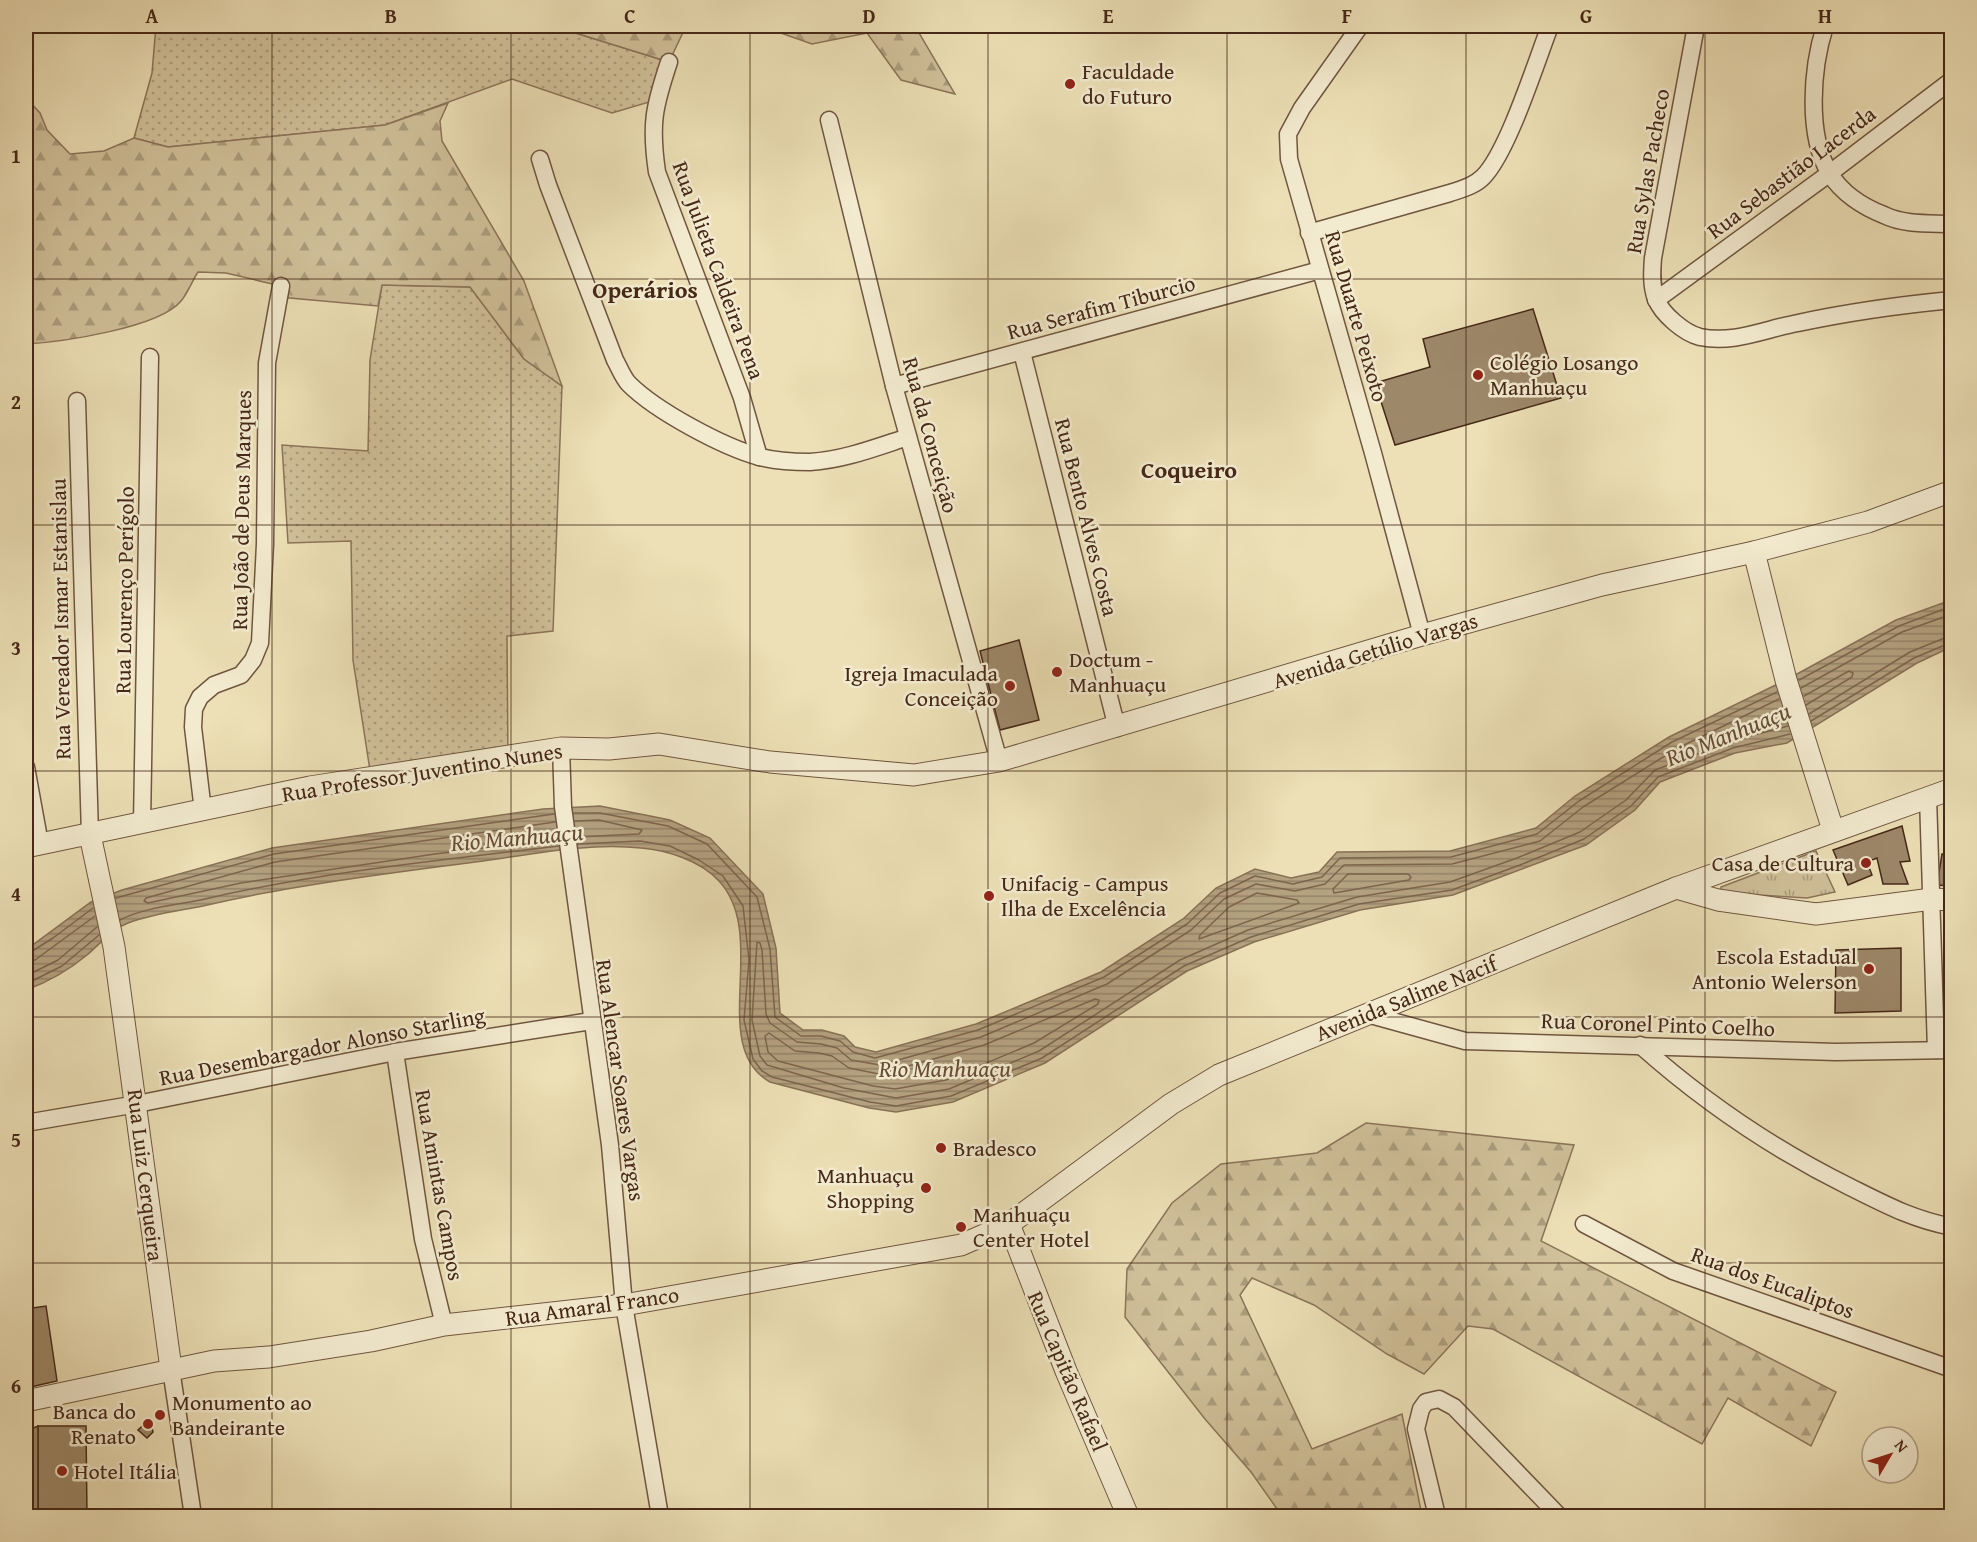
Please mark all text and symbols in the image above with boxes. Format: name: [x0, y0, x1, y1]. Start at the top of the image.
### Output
text: A: [146, 1, 159, 30]
text: B: [385, 1, 397, 30]
text: C: [624, 1, 636, 30]
text: D: [862, 1, 876, 30]
text: E: [1103, 1, 1114, 30]
text: F: [1342, 1, 1352, 30]
text: G: [1580, 1, 1592, 30]
text: H: [1818, 1, 1832, 30]
place label: Faculdade do Futuro: [1082, 55, 1174, 112]
marker: Faculdade do Futuro: [1063, 77, 1077, 91]
street label: Rua Sylas Pacheco: [1617, 86, 1677, 256]
street label: Rua Sebastião Lacerda: [1700, 97, 1883, 246]
text: 1: [11, 141, 21, 170]
street label: Rua Julieta Caldeira Pena: [665, 156, 774, 384]
street label: Rua Duarte Peixoto: [1317, 227, 1397, 405]
street label: Rua Serafim Tiburcio: [1003, 266, 1199, 348]
district label: Operários: [592, 272, 698, 307]
place label: Colégio Losango Manhuaçu: [1490, 346, 1638, 403]
street label: Rua da Conceição: [895, 354, 967, 516]
marker: Colégio Losango Manhuaçu: [1471, 368, 1485, 382]
text: 2: [11, 387, 21, 416]
street label: Rua João de Deus Marques: [223, 390, 259, 630]
street label: Rua Bento Alves Costa: [1047, 415, 1127, 620]
district label: Coqueiro: [1141, 452, 1237, 487]
street label: Rua Vereador Ismar Estanislau: [42, 478, 78, 760]
street label: Rua Lourenço Perígolo: [106, 486, 142, 694]
street label: Avenida Getúlio Vargas: [1269, 604, 1481, 696]
text: 3: [11, 633, 21, 662]
place label: Doctum - Manhuaçu: [1069, 643, 1166, 700]
place label: Igreja Imaculada Conceição: [845, 657, 999, 714]
marker: Doctum - Manhuaçu: [1050, 665, 1064, 679]
marker: Igreja Imaculada Conceição: [1003, 679, 1017, 693]
water label: Rio Manhuaçu: [1659, 693, 1796, 775]
street label: Rua Professor Juventino Nunes: [279, 734, 565, 810]
water label: Rio Manhuaçu: [448, 814, 585, 860]
place label: Casa de Cultura: [1712, 847, 1855, 879]
marker: Casa de Cultura: [1859, 856, 1873, 870]
place label: Unifacig - Campus Ilha de Excelência: [1001, 867, 1168, 924]
text: 4: [11, 879, 21, 908]
marker: Unifacig - Campus Ilha de Excelência: [982, 889, 996, 903]
place label: Escola Estadual Antonio Welerson: [1692, 940, 1858, 997]
street label: Avenida Salime Nacif: [1311, 946, 1504, 1049]
street label: Rua Alencar Soares Vargas: [588, 957, 654, 1203]
marker: Escola Estadual Antonio Welerson: [1862, 962, 1876, 976]
street label: Rua Desembargador Alonso Starling: [156, 999, 488, 1093]
street label: Rua Coronel Pinto Coelho: [1540, 1004, 1776, 1044]
water label: Rio Manhuaçu: [878, 1051, 1011, 1086]
street label: Rua Luiz Cerqueira: [120, 1087, 173, 1264]
street label: Rua Amintas Campos: [407, 1087, 473, 1283]
text: 5: [11, 1125, 21, 1154]
place label: Bradesco: [953, 1132, 1037, 1164]
marker: Bradesco: [934, 1141, 948, 1155]
place label: Manhuaçu Shopping: [817, 1159, 914, 1216]
marker: Manhuaçu Shopping: [919, 1181, 933, 1195]
place label: Manhuaçu Center Hotel: [973, 1198, 1090, 1255]
marker: Manhuaçu Center Hotel: [954, 1220, 968, 1234]
street label: Rua dos Eucaliptos: [1687, 1238, 1859, 1326]
street label: Rua Amaral Franco: [503, 1278, 681, 1334]
street label: Rua Capitão Rafael: [1020, 1286, 1116, 1456]
text: 6: [11, 1371, 21, 1400]
place label: Monumento ao Bandeirante: [172, 1386, 312, 1443]
place label: Banca do Renato: [53, 1395, 136, 1452]
marker: Monumento ao Bandeirante: [153, 1408, 167, 1422]
marker: Banca do Renato: [141, 1417, 155, 1431]
north arrow: [1860, 1425, 1920, 1485]
text: N: [1889, 1434, 1915, 1458]
place label: Hotel Itália: [74, 1455, 177, 1487]
marker: Hotel Itália: [55, 1464, 69, 1478]

